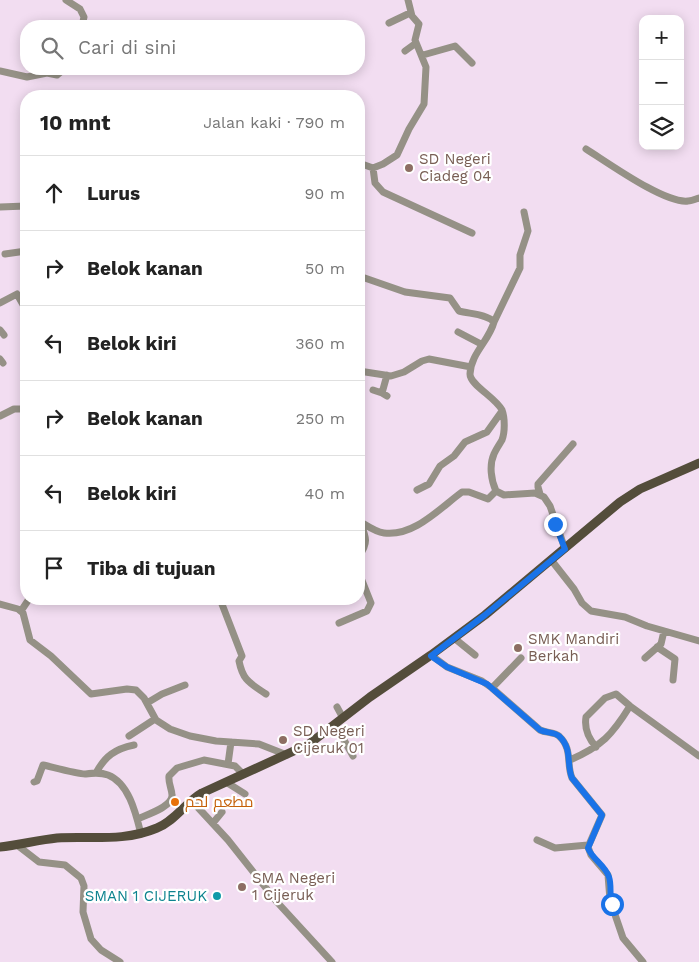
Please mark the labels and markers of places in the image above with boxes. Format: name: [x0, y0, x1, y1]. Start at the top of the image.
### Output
place label: SD Negeri Ciadeg 04: [419, 150, 491, 185]
marker: SD Negeri Ciadeg 04: [403, 162, 415, 174]
place label: SMK Mandiri Berkah: [528, 630, 619, 665]
marker: SMK Mandiri Berkah: [512, 642, 524, 654]
place label: SD Negeri Cijeruk 01: [293, 722, 365, 757]
marker: SD Negeri Cijeruk 01: [277, 734, 289, 746]
place label: مطعم لحم: [185, 793, 253, 812]
marker: مطعم لحم: [169, 796, 181, 808]
place label: SMA Negeri 1 Cijeruk: [252, 869, 335, 904]
marker: SMA Negeri 1 Cijeruk: [236, 881, 248, 893]
place label: SMAN 1 CIJERUK: [85, 887, 207, 905]
marker: SMAN 1 CIJERUK: [211, 890, 223, 902]

